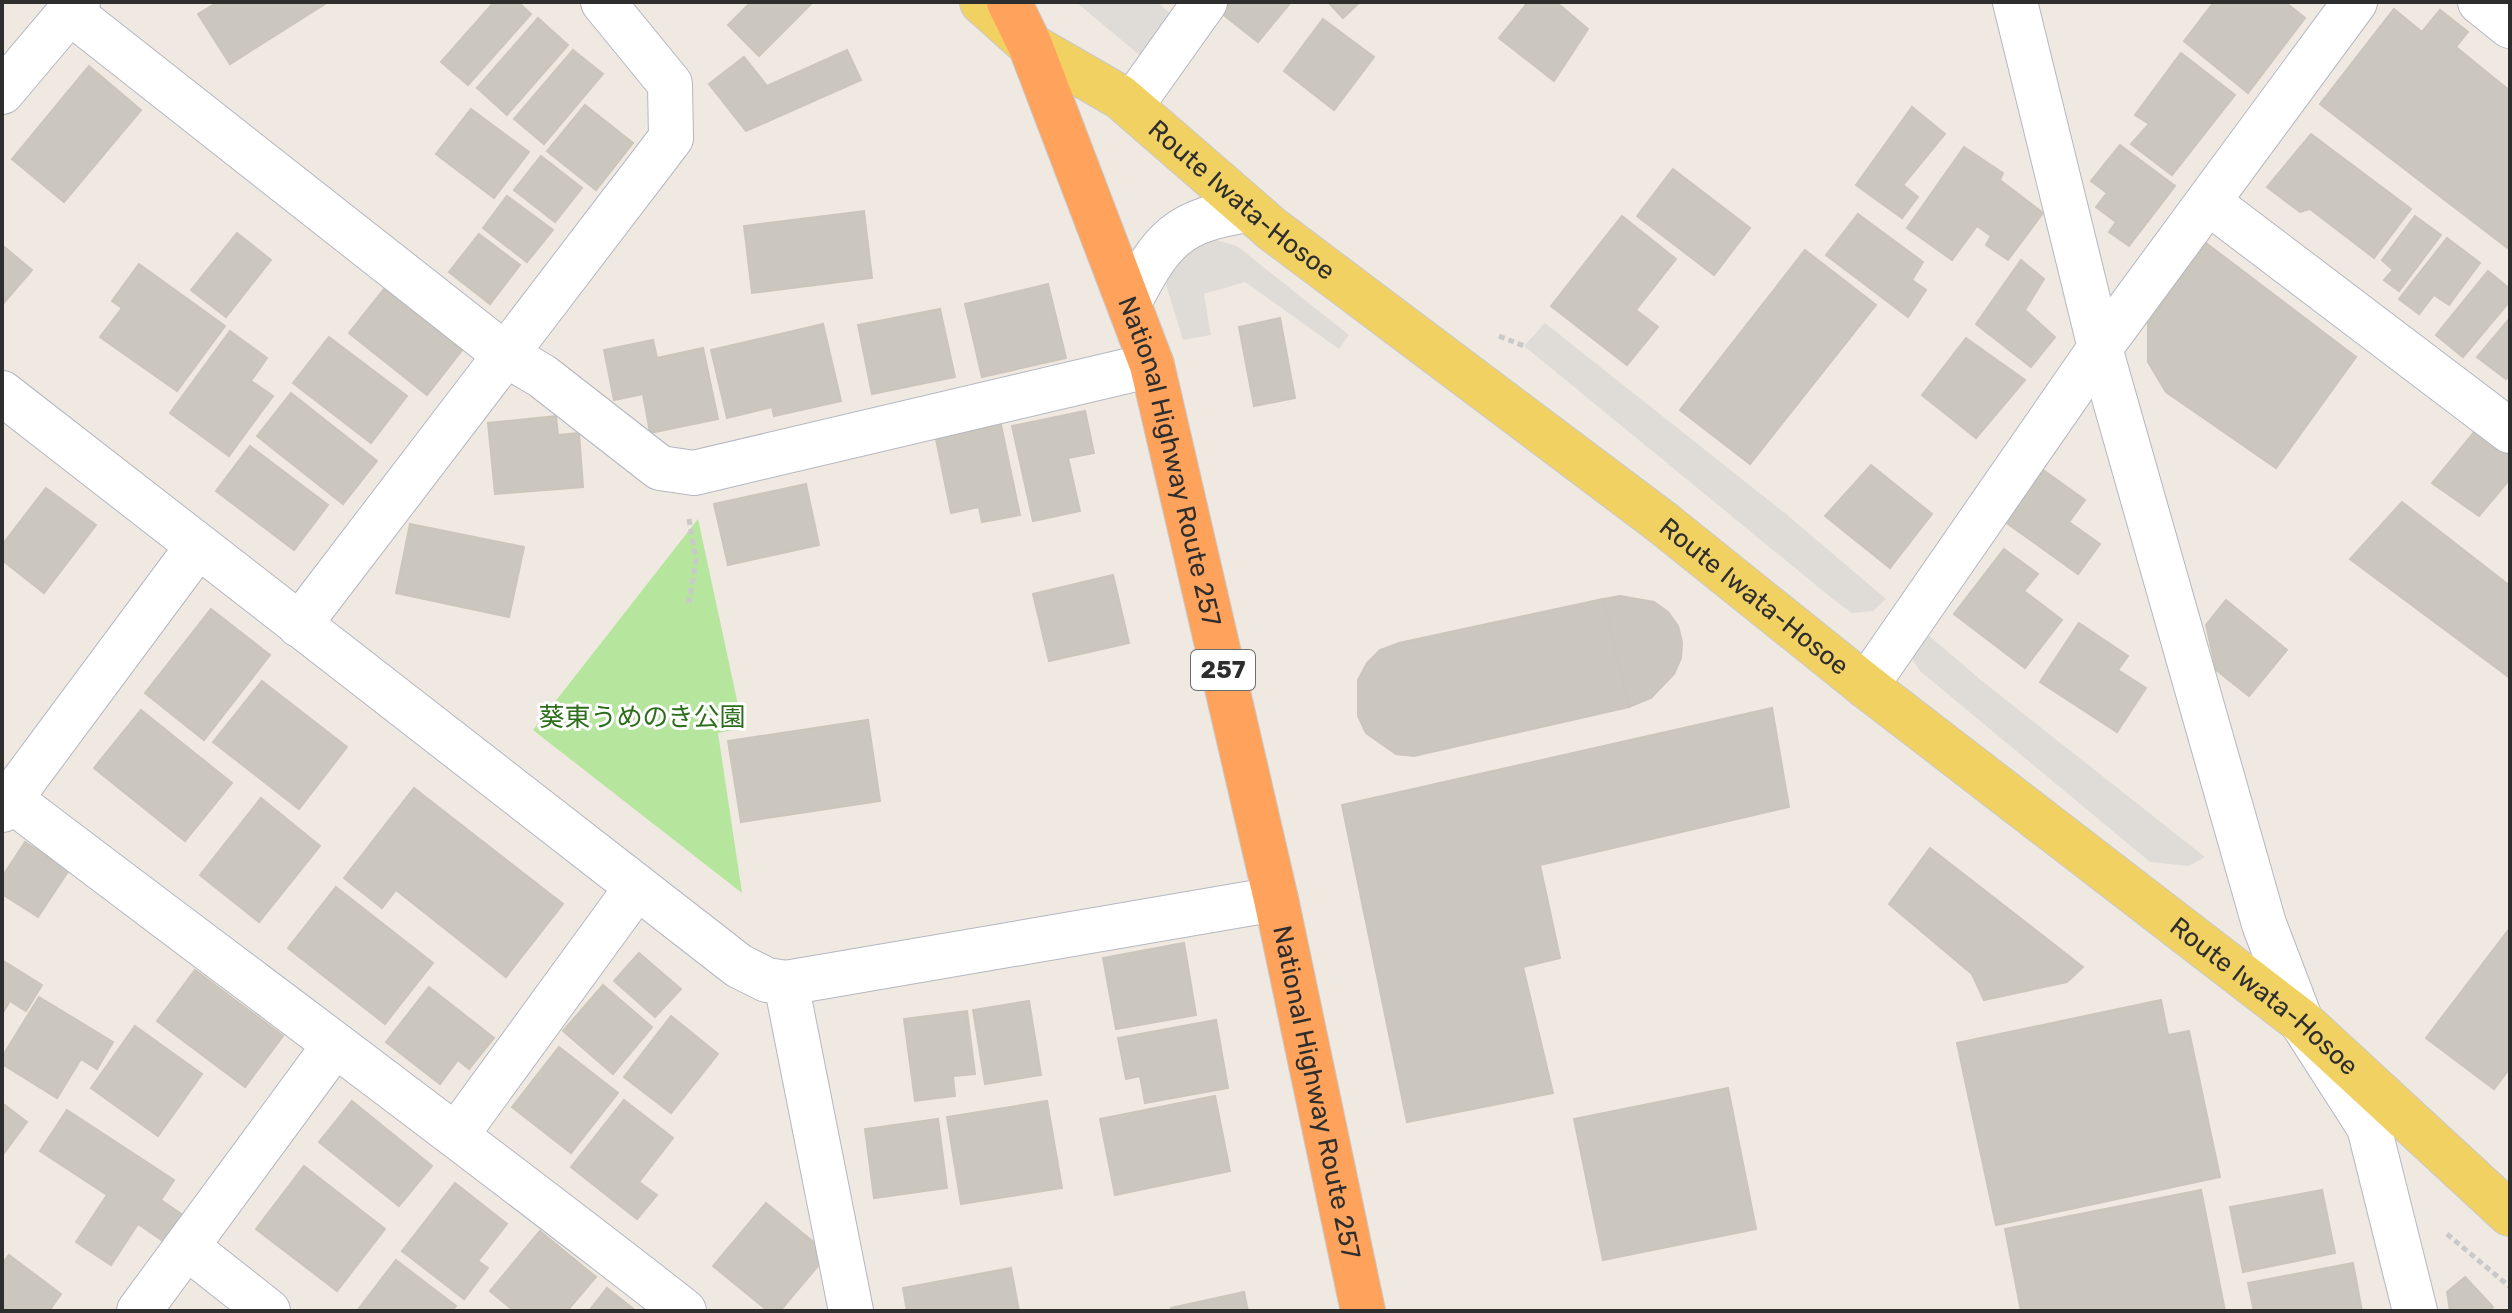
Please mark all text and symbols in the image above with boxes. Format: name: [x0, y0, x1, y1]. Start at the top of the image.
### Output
street label: Route Iwata-Hosoe: [1142, 113, 1341, 287]
street label: National Highway Route 257: [1112, 292, 1228, 629]
street label: Route Iwata-Hosoe: [1654, 511, 1855, 682]
road number: 257: [1191, 650, 1255, 690]
park label: 葵東うめのき公園: [538, 702, 746, 733]
street label: Route Iwata-Hosoe: [2164, 910, 2365, 1082]
street label: National Highway Route 257: [1267, 923, 1367, 1262]

